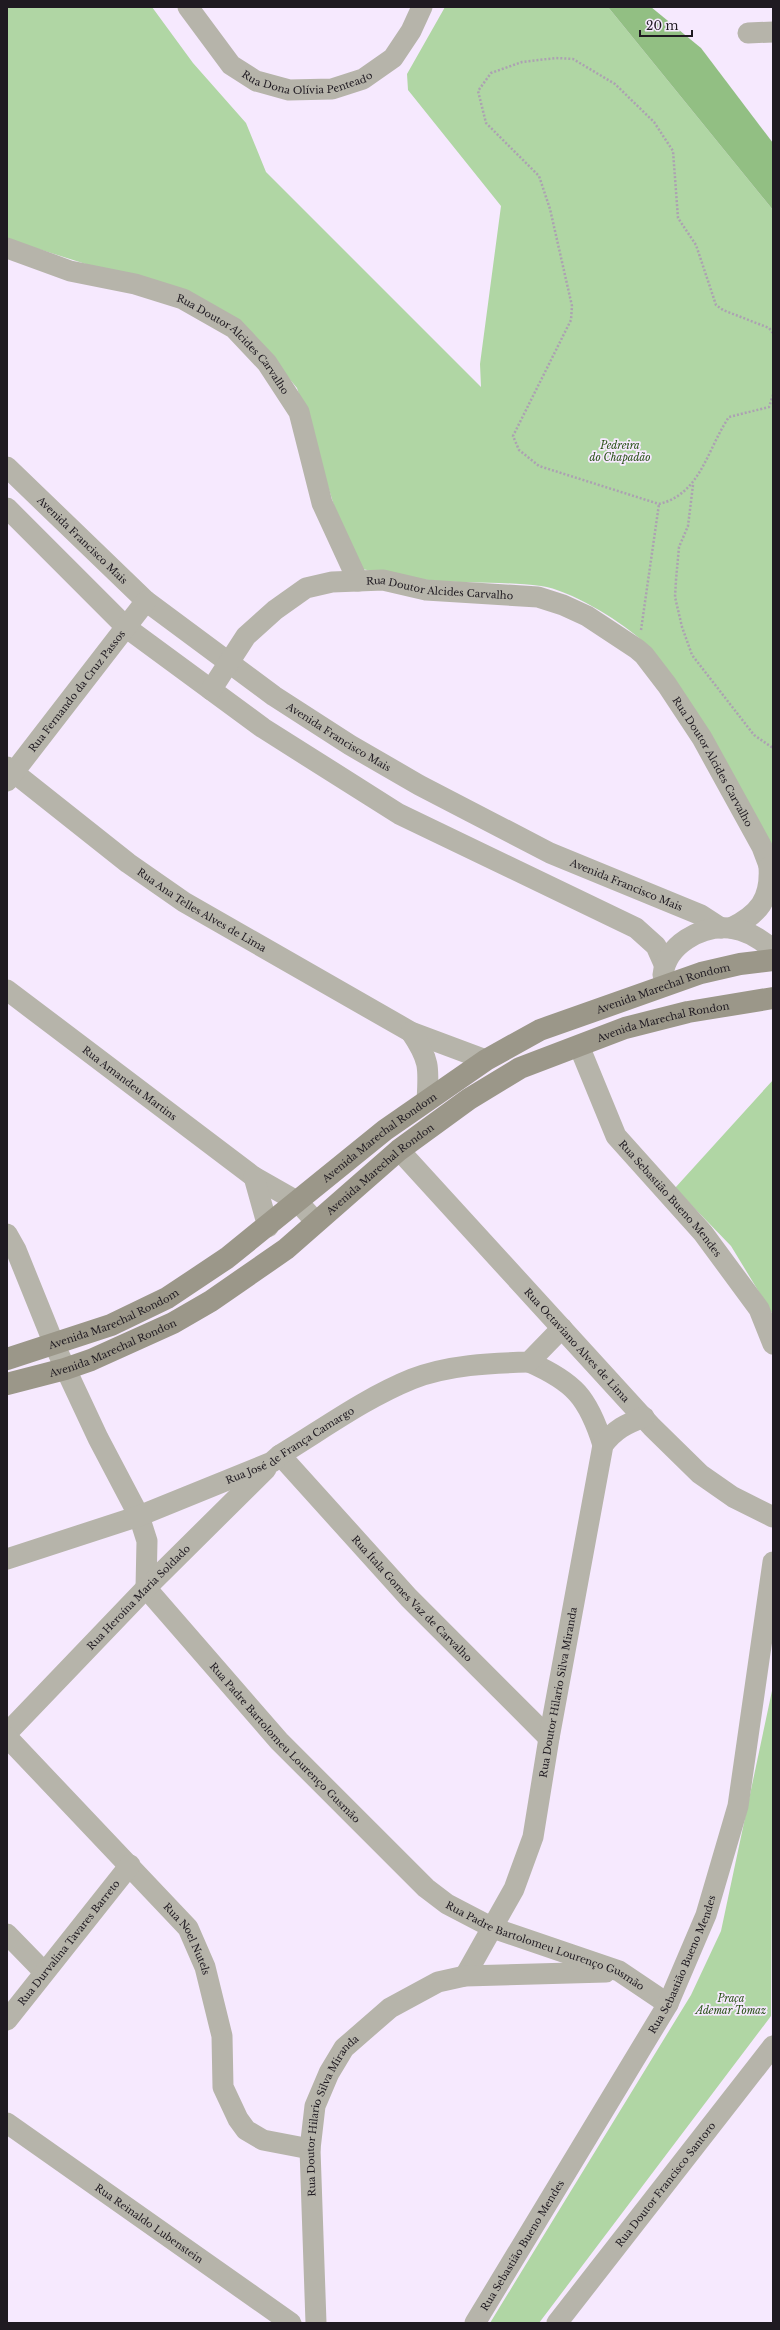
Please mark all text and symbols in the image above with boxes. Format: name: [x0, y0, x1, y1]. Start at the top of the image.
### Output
scale bar: [640, 12, 692, 38]
text: 20 m: [646, 18, 678, 33]
street label: Rua Dona Olívia Penteado: [239, 64, 375, 76]
text: Rua Dona Olívia Penteado: [240, 67, 375, 97]
street label: Rua Doutor Alcides Carvalho: [175, 291, 292, 397]
park label: Pedreira do Chapadão: [590, 439, 650, 464]
street label: Avenida Francisco Mais: [34, 493, 131, 587]
street label: Rua Doutor Alcides Carvalho: [366, 573, 514, 602]
street label: Rua Fernando da Cruz Passos: [25, 627, 128, 754]
street label: Rua Doutor Alcides Carvalho: [670, 694, 756, 829]
street label: Avenida Francisco Mais: [283, 699, 394, 774]
street label: Avenida Francisco Mais: [567, 855, 685, 914]
street label: Rua Ana Telles Alves de Lima: [135, 865, 269, 955]
street label: Avenida Marechal Rondom: [594, 960, 732, 1016]
street label: Avenida Marechal Rondon: [594, 999, 730, 1045]
street label: Rua Amandeu Martins: [80, 1043, 180, 1123]
street label: Avenida Marechal Rondom: [319, 1090, 439, 1185]
street label: Avenida Marechal Rondon: [323, 1120, 436, 1218]
street label: Rua Sebastião Bueno Mendes: [616, 1137, 725, 1260]
street label: Rua Octaviano Alves de Lima: [522, 1285, 633, 1405]
street label: Avenida Marechal Rondom: [46, 1286, 181, 1352]
street label: Avenida Marechal Rondon: [47, 1316, 178, 1380]
street label: Rua José de França Camargo: [224, 1403, 357, 1487]
street label: Rua Ítala Gomes Vaz de Carvalho: [349, 1533, 475, 1665]
street label: Rua Heroína Maria Soldado: [84, 1541, 193, 1652]
street label: Rua Doutor Hilario Silva Miranda: [536, 1606, 580, 1779]
street label: Rua Padre Bartolomeu Lourenço Gusmão: [207, 1660, 364, 1826]
street label: Rua Durvalina Tavares Barreto: [15, 1877, 123, 2008]
street label: Rua Sebastião Bueno Mendes: [645, 1893, 718, 2036]
street label: Rua Padre Bartolomeu Lourenço Gusmão: [444, 1898, 647, 1993]
street label: Rua Noel Nutels: [161, 1900, 213, 1977]
park label: Praça Ademar Tomaz: [694, 1992, 766, 2017]
street label: Rua Doutor Hilario Silva Miranda: [303, 2032, 362, 2197]
street label: Rua Doutor Francisco Santoro: [612, 2119, 718, 2249]
street label: Rua Sebastião Bueno Mendes: [478, 2177, 567, 2313]
street label: Rua Reinaldo Lubenstein: [93, 2181, 206, 2266]

